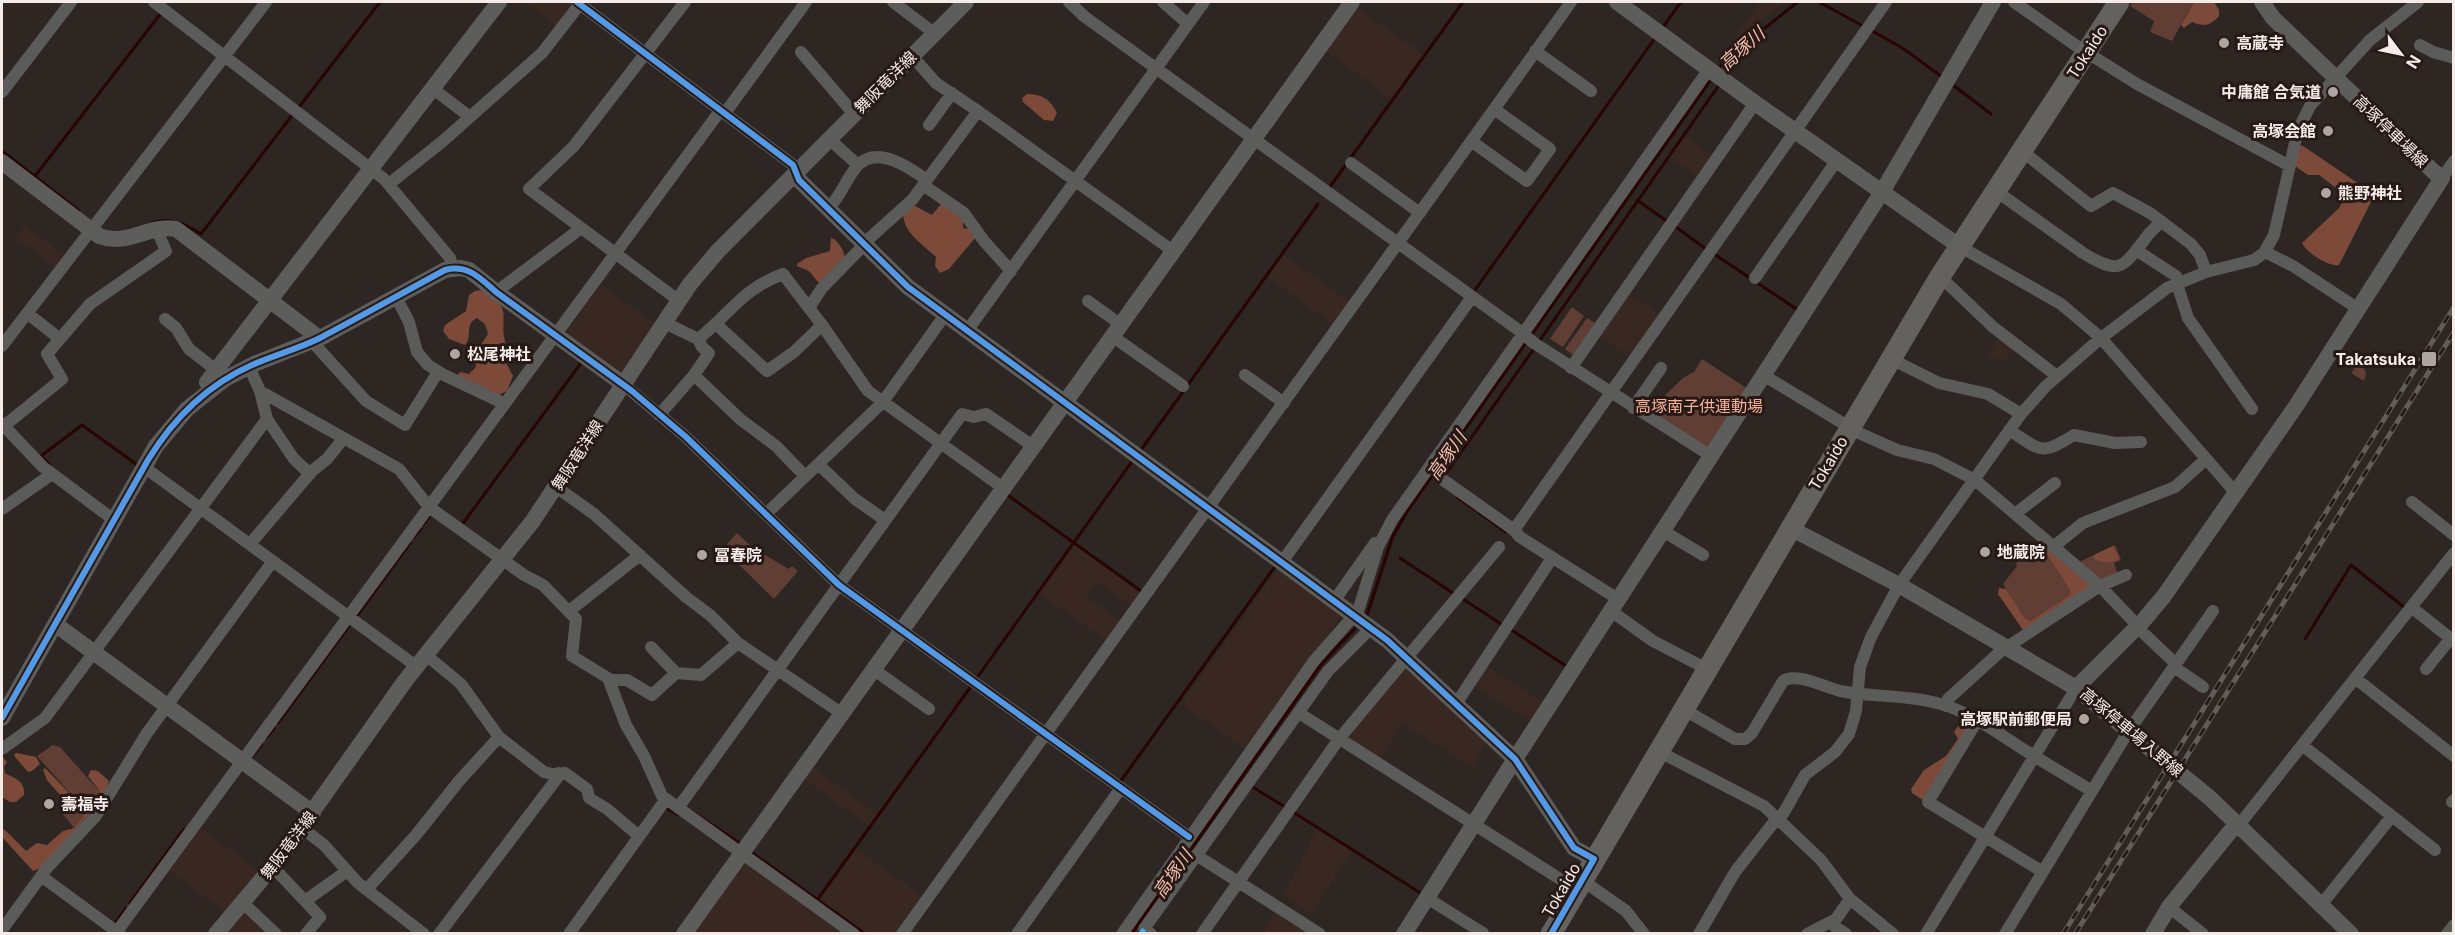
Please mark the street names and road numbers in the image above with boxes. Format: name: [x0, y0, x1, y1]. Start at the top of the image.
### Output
street label: Tokaido: [2062, 22, 2112, 82]
street label: 舞阪竜洋線: [850, 47, 920, 117]
street label: 高塚停車場線: [2350, 90, 2432, 172]
street label: 舞阪竜洋線: [547, 416, 607, 494]
street label: Tokaido: [1804, 432, 1852, 494]
street label: 高塚停車場入野線: [2077, 683, 2187, 781]
street label: 舞阪竜洋線: [256, 807, 320, 883]
street label: Tokaido: [1537, 859, 1585, 921]

